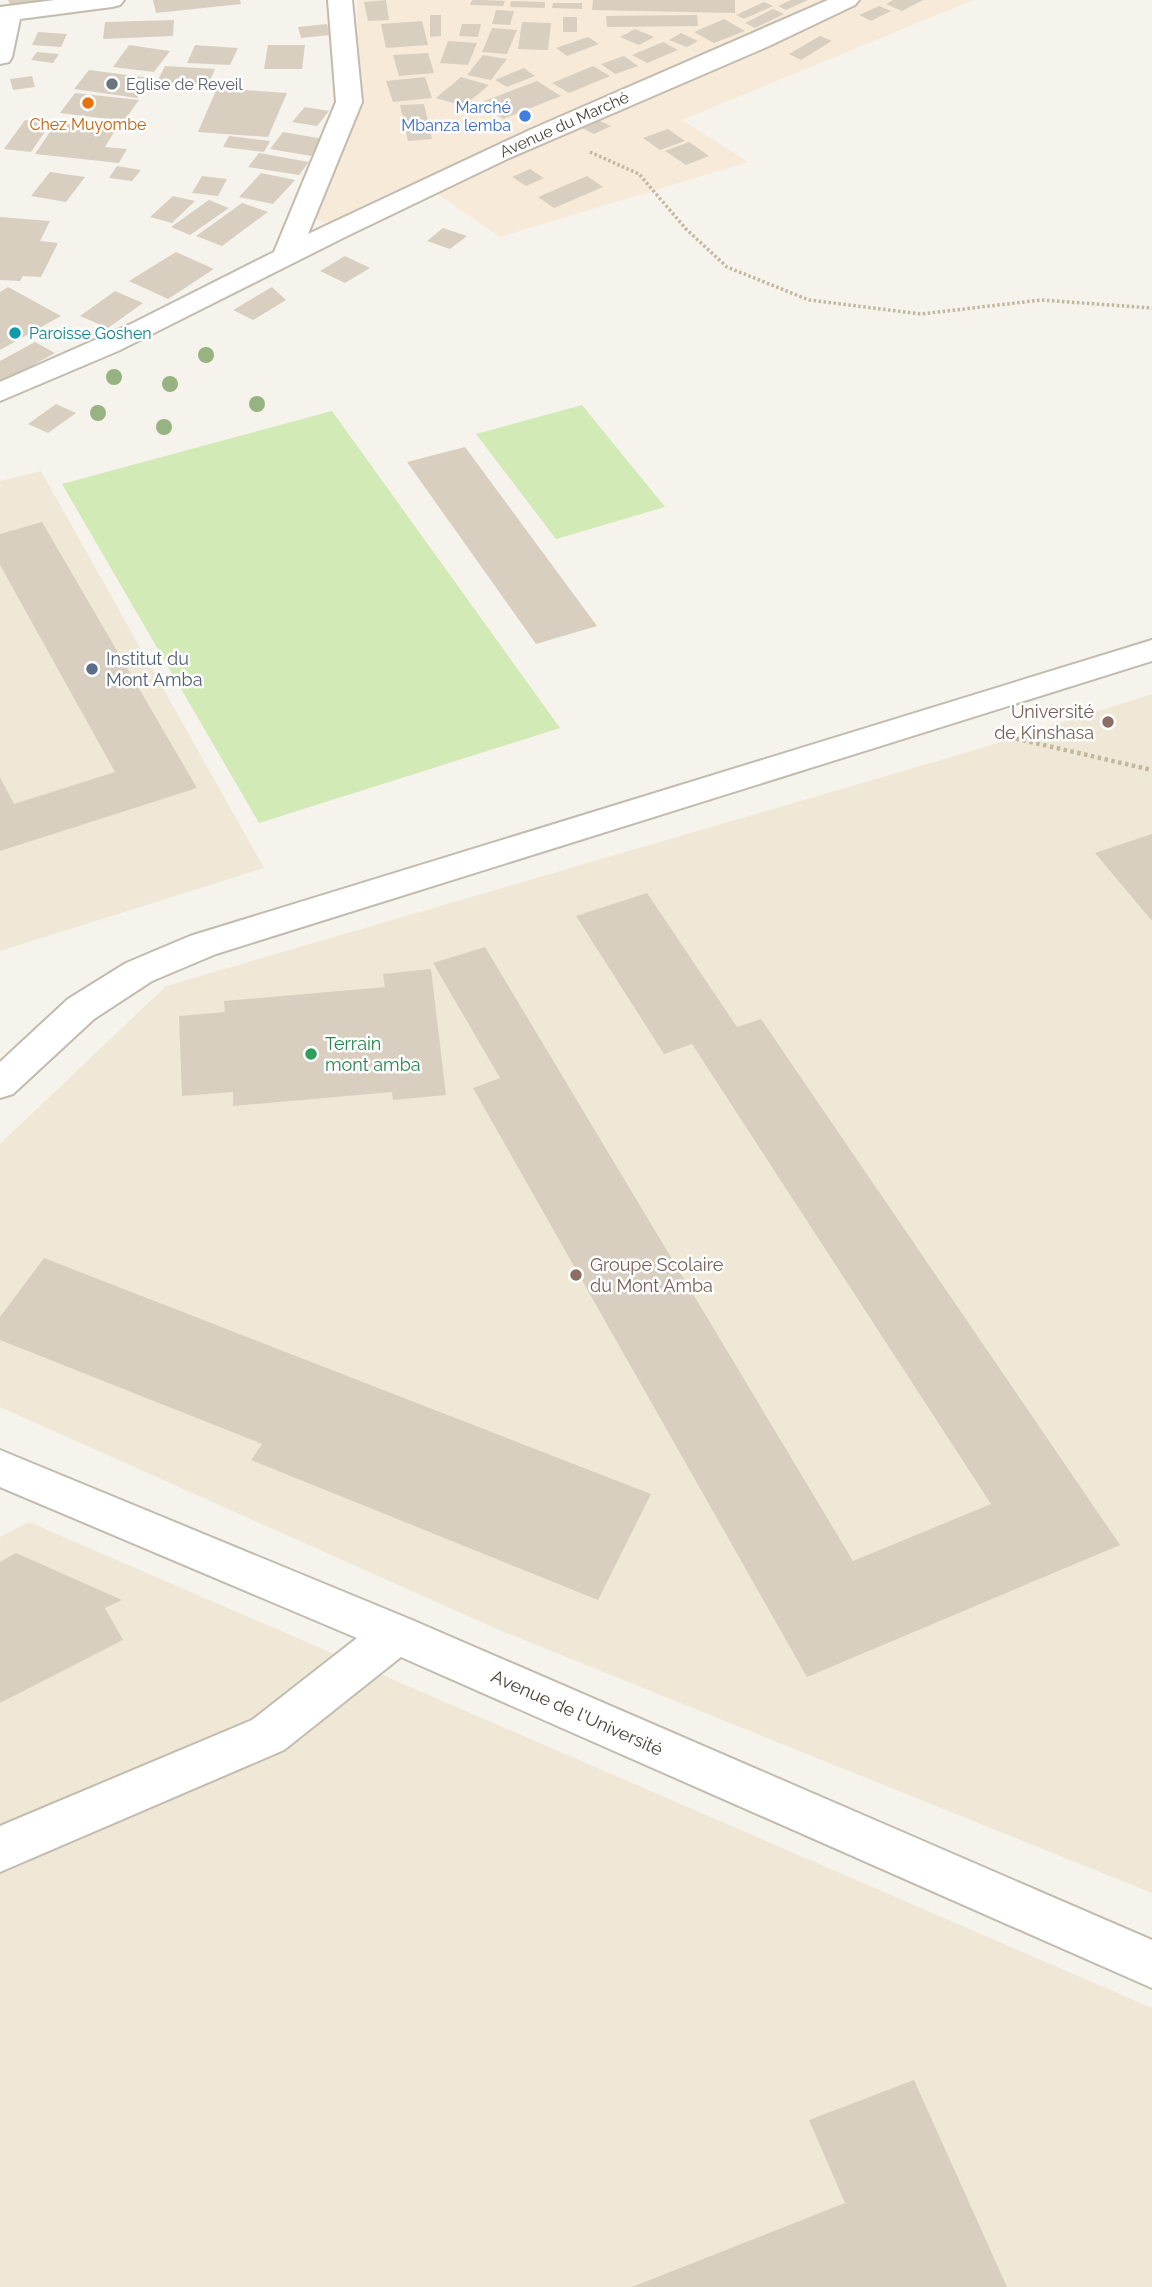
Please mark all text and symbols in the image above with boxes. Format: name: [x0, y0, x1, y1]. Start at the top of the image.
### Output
place label: Eglise de Reveil: [126, 75, 243, 94]
marker: Eglise de Reveil: [104, 76, 120, 92]
street label: Avenue du Marché: [497, 87, 632, 161]
marker: Chez Muyombe: [80, 95, 96, 111]
place label: Marché Mbanza lemba: [401, 98, 511, 135]
marker: Marché Mbanza lemba: [517, 108, 533, 124]
place label: Chez Muyombe: [30, 115, 146, 134]
place label: Paroisse Goshen: [29, 324, 152, 343]
marker: Paroisse Goshen: [7, 325, 23, 341]
place label: Institut du Mont Amba: [106, 648, 202, 690]
marker: Institut du Mont Amba: [84, 661, 100, 677]
place label: Université de Kinshasa: [994, 701, 1094, 743]
marker: Université de Kinshasa: [1100, 714, 1116, 730]
place label: Terrain mont amba: [325, 1033, 421, 1075]
marker: Terrain mont amba: [303, 1046, 319, 1062]
place label: Groupe Scolaire du Mont Amba: [590, 1254, 724, 1296]
marker: Groupe Scolaire du Mont Amba: [568, 1267, 584, 1283]
street label: Avenue de l'Université: [488, 1665, 667, 1760]

